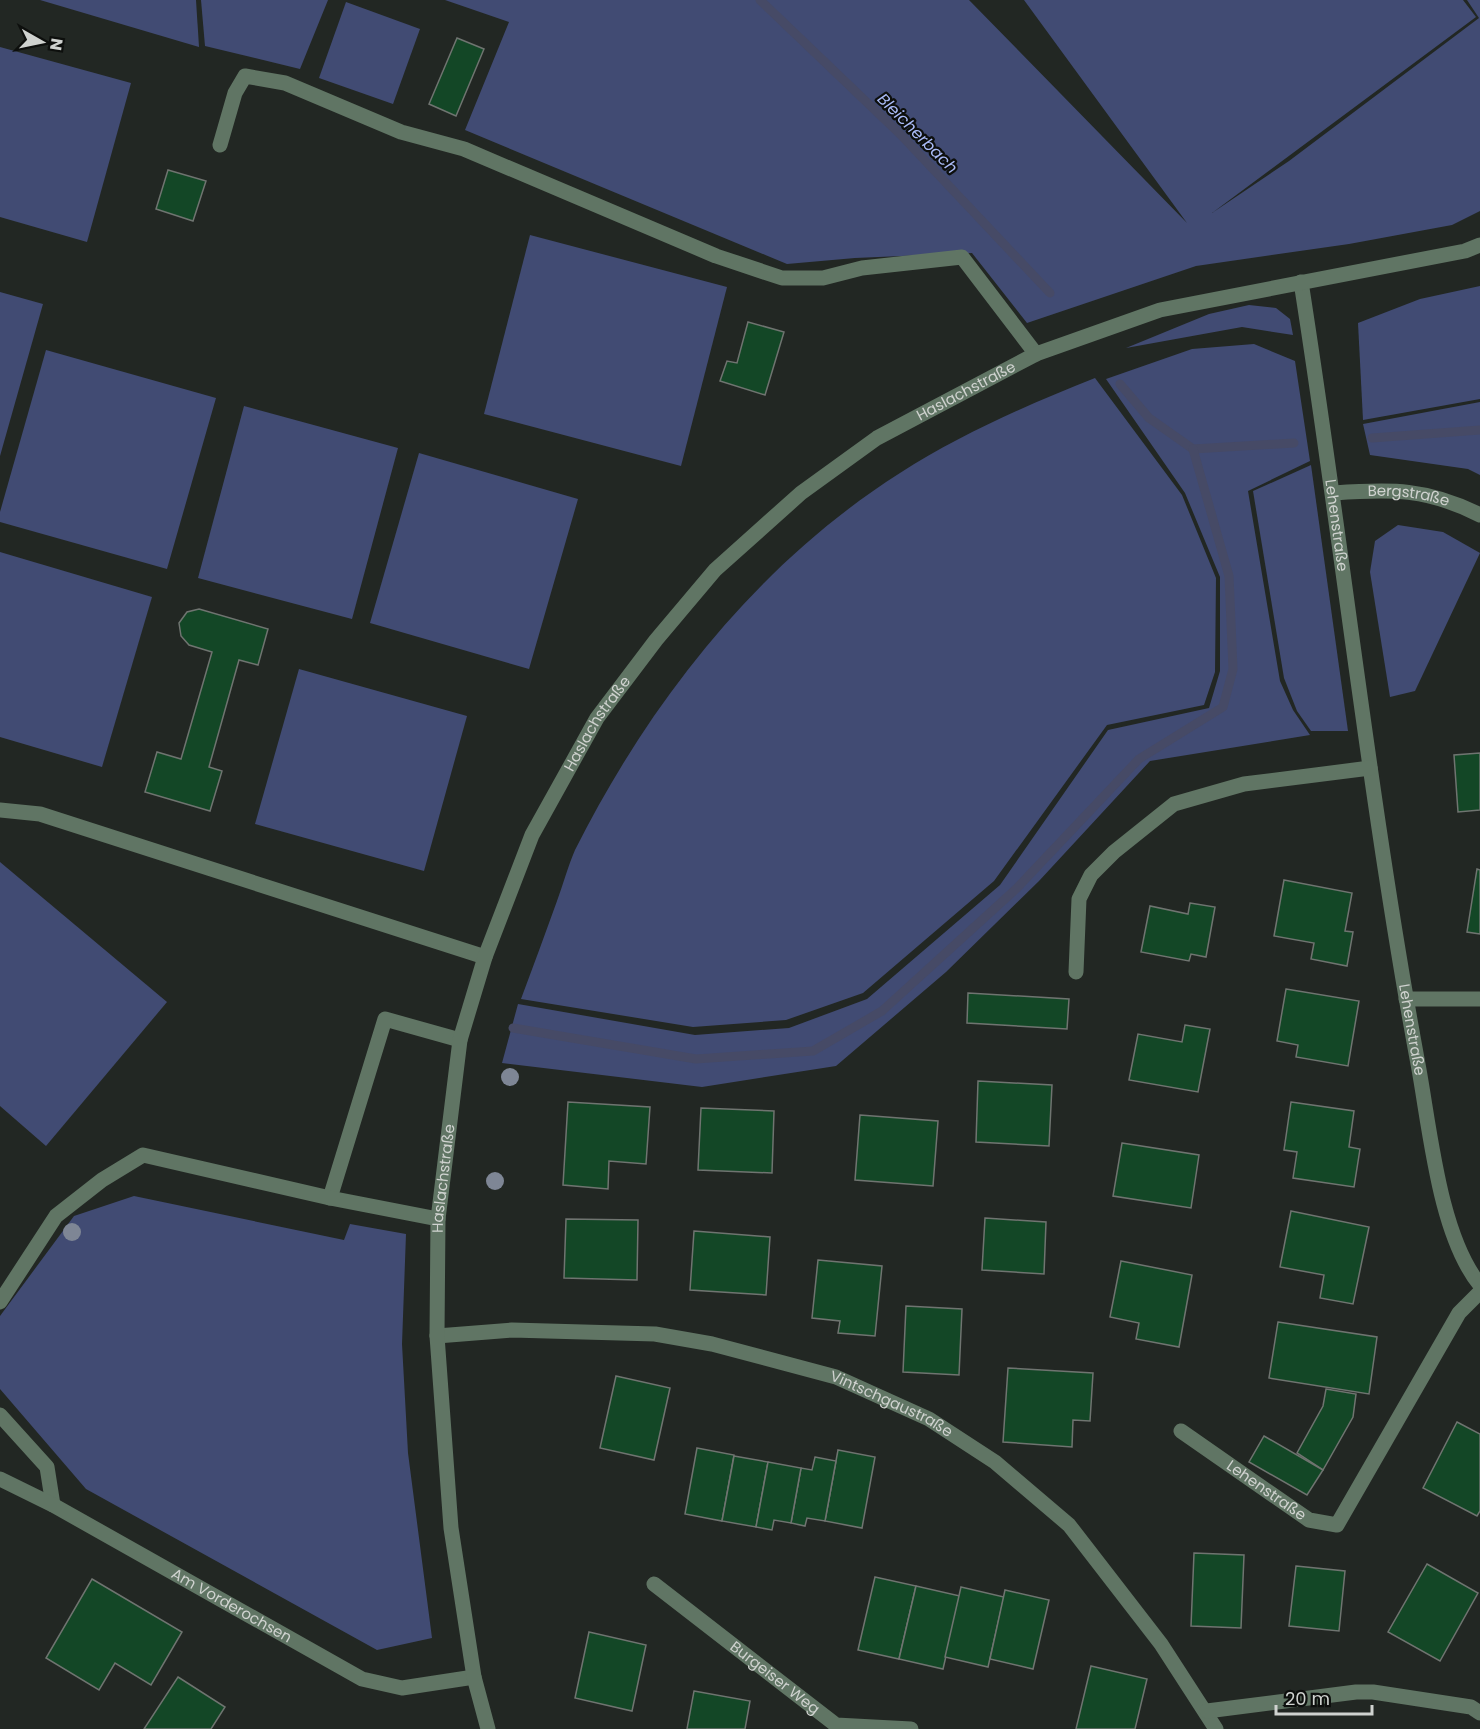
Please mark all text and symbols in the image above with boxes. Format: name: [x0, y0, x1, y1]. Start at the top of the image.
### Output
north arrow: [12, 12, 72, 72]
text: N: [44, 37, 69, 52]
water label: Bleicherbach: [872, 88, 963, 179]
street label: Haslachstraße: [912, 356, 1019, 425]
street label: Lehenstraße: [1320, 478, 1354, 573]
street label: Bergstraße: [1367, 480, 1453, 511]
street label: Haslachstraße: [558, 671, 635, 775]
street label: Lehenstraße: [1394, 982, 1431, 1077]
street label: Haslachstraße: [427, 1123, 460, 1233]
street label: Vintschgaustraße: [828, 1365, 957, 1442]
street label: Lehenstraße: [1223, 1455, 1311, 1525]
street label: Am Vorderochsen: [168, 1563, 296, 1647]
street label: Burgeiser Weg: [726, 1636, 825, 1719]
scale bar: [1276, 1678, 1372, 1716]
text: 20 m: [1285, 1686, 1330, 1711]

